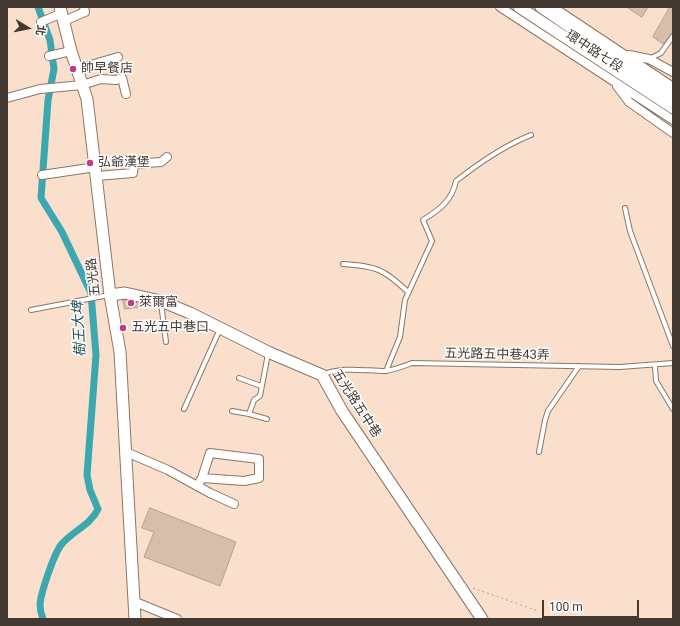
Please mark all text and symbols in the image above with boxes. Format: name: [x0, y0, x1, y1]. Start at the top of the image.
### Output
north arrow: [8, 8, 48, 48]
text: 北: [33, 24, 48, 37]
street label: 環中路七段: [562, 28, 626, 76]
place label: 帥早餐店: [81, 61, 133, 77]
marker: 帥早餐店: [68, 64, 78, 74]
place label: 弘爺漢堡: [98, 155, 150, 171]
marker: 弘爺漢堡: [85, 158, 95, 168]
street label: 五光路: [84, 257, 104, 297]
place label: 萊爾富: [139, 295, 178, 311]
marker: 萊爾富: [126, 298, 136, 308]
water label: 樹王大埤: [70, 301, 90, 357]
place label: 五光五中巷口: [131, 320, 209, 336]
marker: 五光五中巷口: [118, 323, 128, 333]
street label: 五光路五中巷43弄: [444, 346, 550, 364]
street label: 五光路五中巷: [328, 367, 384, 441]
scale bar: [544, 592, 641, 618]
text: 100 m: [549, 600, 583, 614]

